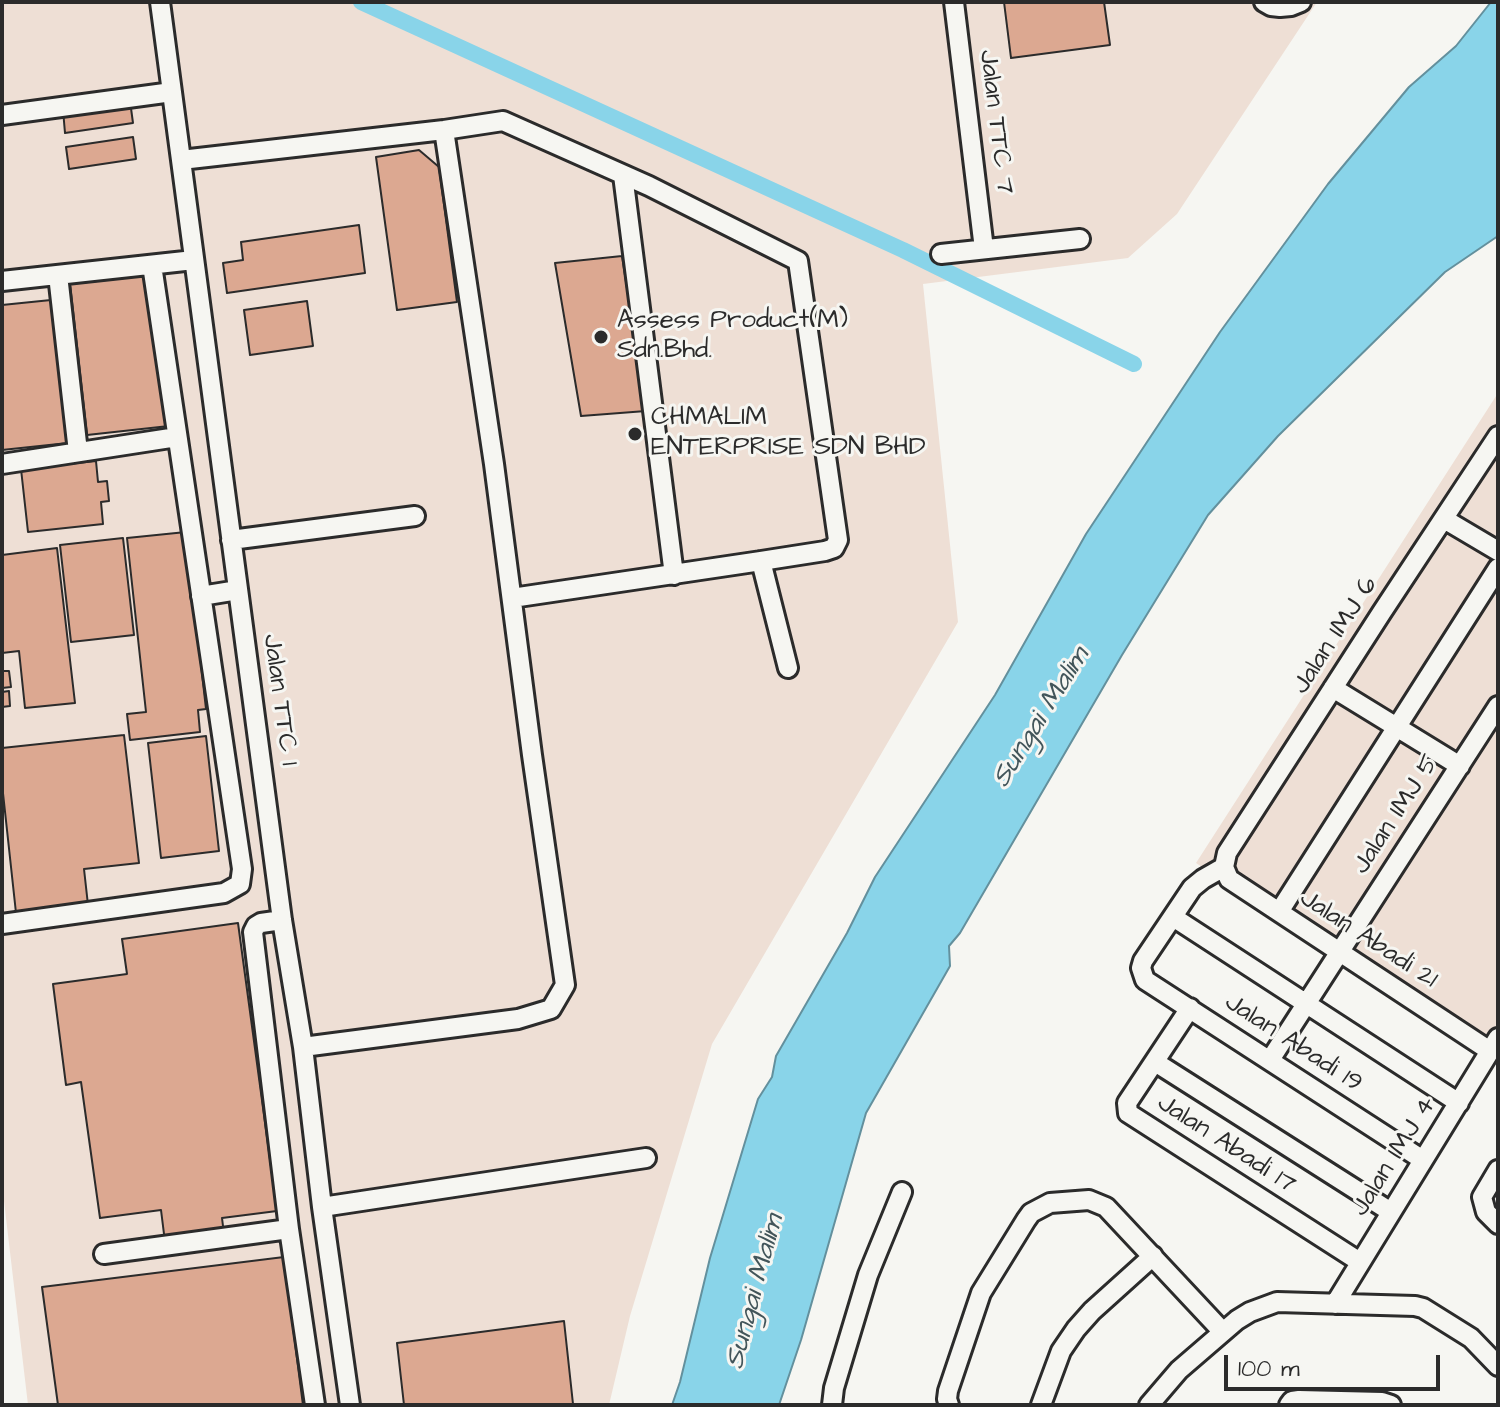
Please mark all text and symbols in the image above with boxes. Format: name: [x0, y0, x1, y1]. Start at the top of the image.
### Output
street label: Jalan TTC 7: [971, 48, 1019, 196]
place label: Assess Product(M) Sdn.Bhd.: [617, 306, 848, 368]
marker: Assess Product(M) Sdn.Bhd.: [592, 328, 610, 346]
place label: CHMALIM ENTERPRISE SDN BHD: [651, 403, 926, 464]
marker: CHMALIM ENTERPRISE SDN BHD: [626, 425, 644, 443]
street label: Jalan IMJ 6: [1287, 571, 1385, 701]
street label: Jalan TTC 1: [254, 632, 304, 768]
water label: Sungai Malim: [986, 642, 1098, 794]
street label: Jalan IMJ 5: [1347, 750, 1447, 880]
street label: Jalan Abadi 21: [1293, 884, 1443, 996]
street label: Jalan Abadi 19: [1218, 988, 1368, 1100]
street label: Jalan Abadi 17: [1151, 1089, 1301, 1201]
street label: Jalan IMJ 4: [1346, 1091, 1444, 1223]
water label: Sungai Malim: [719, 1211, 793, 1373]
scale bar: [1228, 1339, 1444, 1389]
text: 100 m: [1238, 1352, 1300, 1386]

